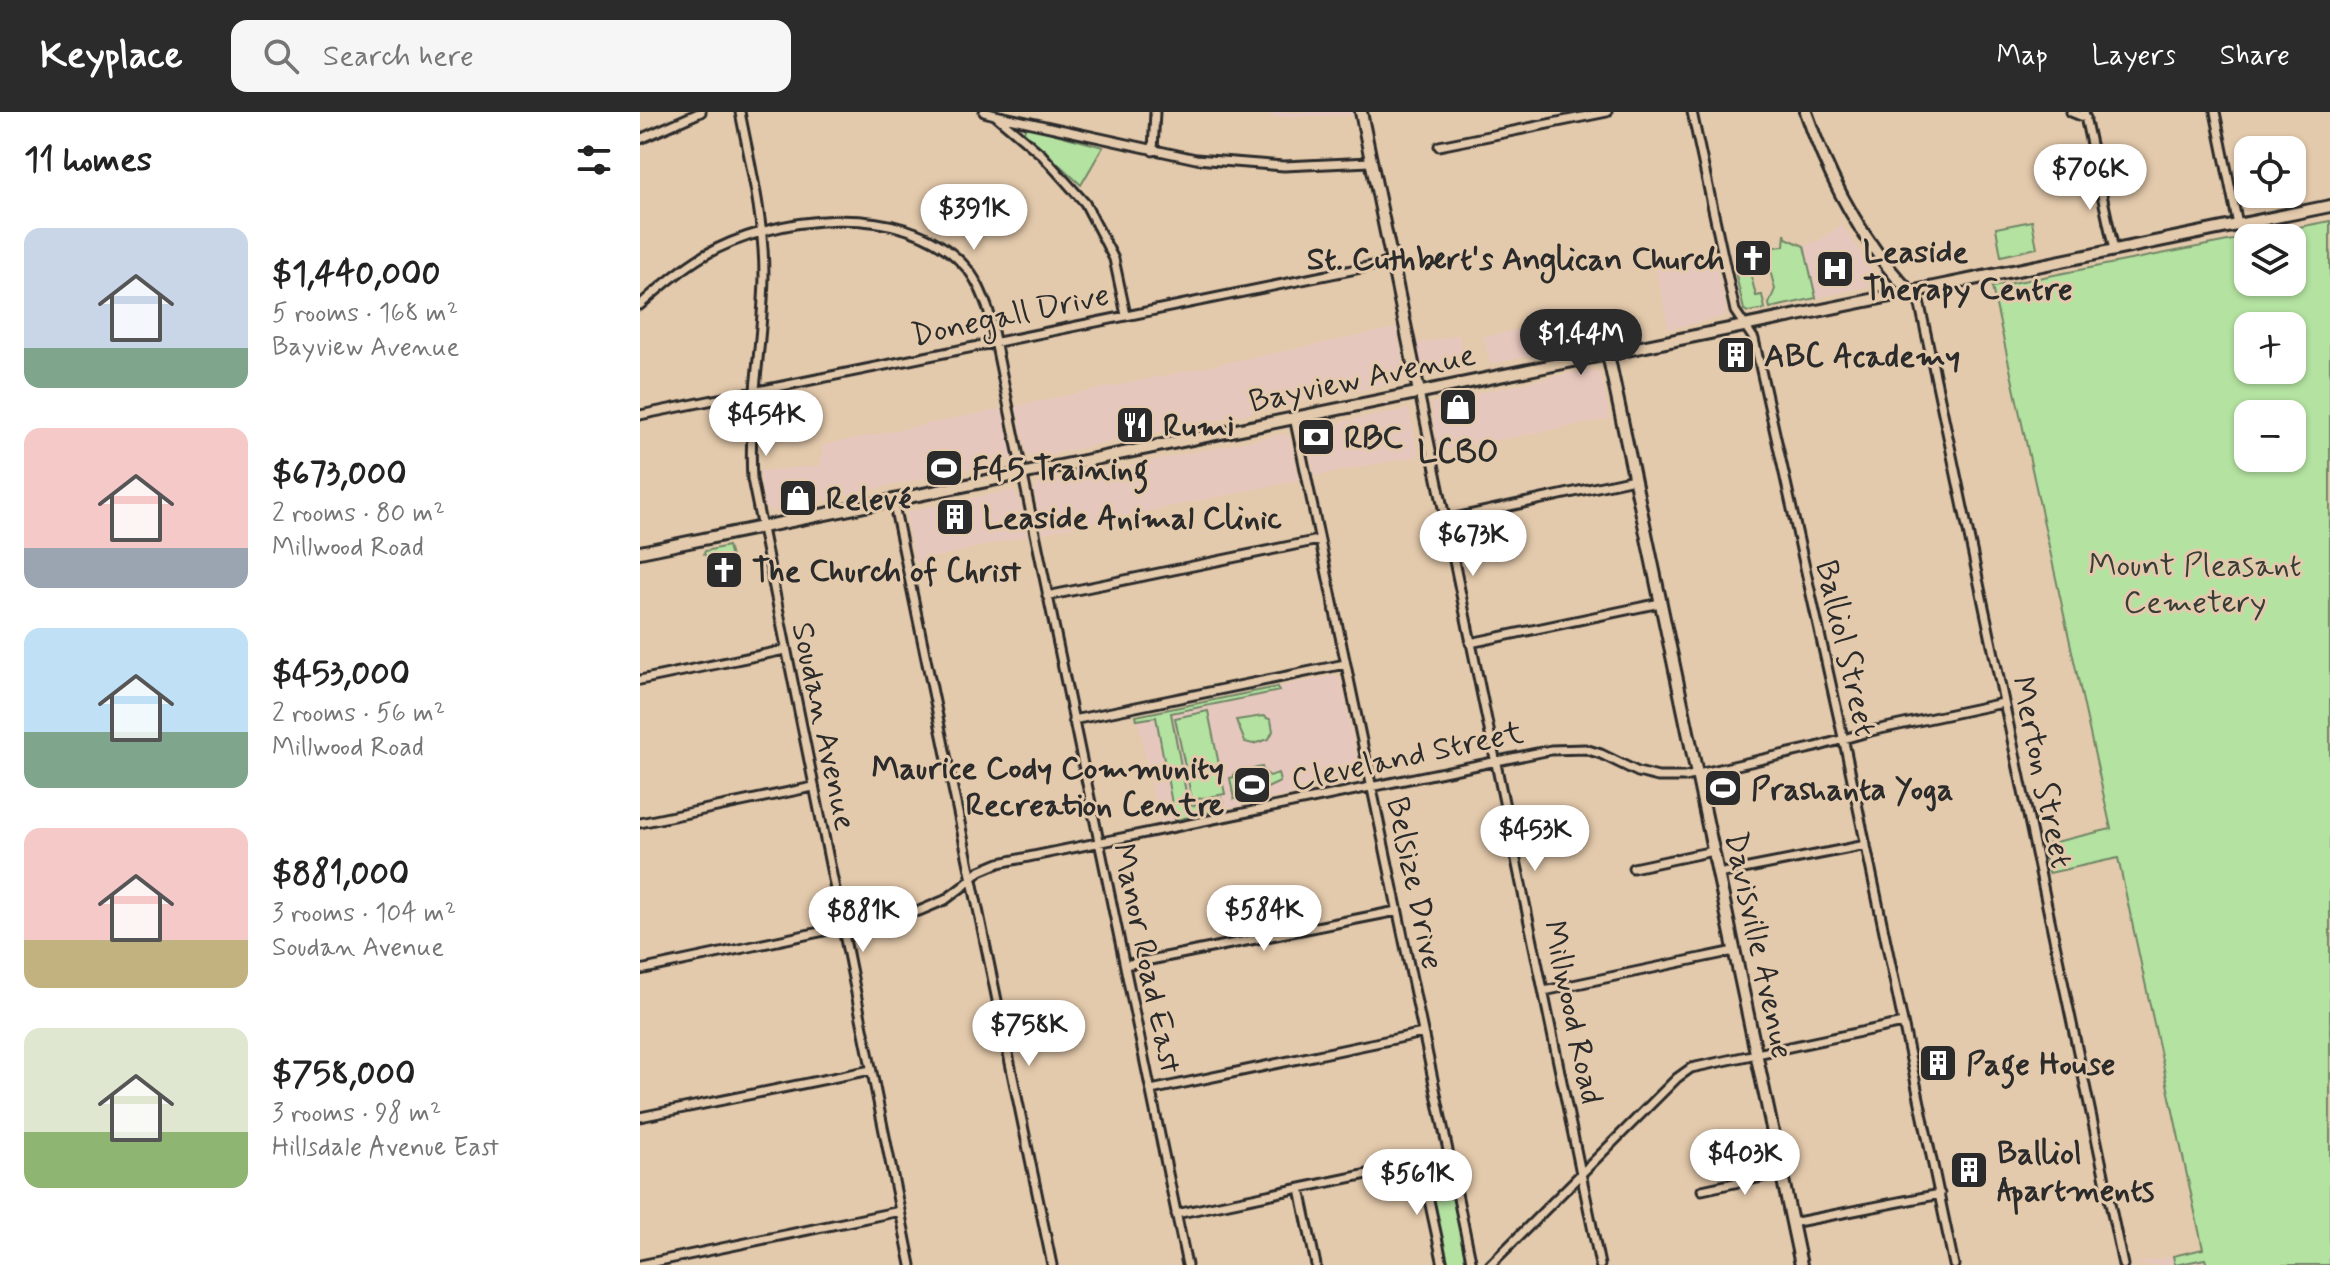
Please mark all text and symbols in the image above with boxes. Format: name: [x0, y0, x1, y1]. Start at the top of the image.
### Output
search box: [231, 20, 791, 92]
text: Keyplace: [40, 32, 183, 81]
icon: search: [259, 34, 303, 78]
text: Search here: [323, 37, 474, 76]
text: Map: [1997, 38, 2048, 75]
text: Layers: [2092, 38, 2176, 75]
text: Share: [2220, 38, 2290, 75]
map controls: [2234, 136, 2306, 472]
button: locate: [2234, 136, 2306, 208]
text: 11 homes: [24, 138, 152, 183]
icon: filters: [572, 138, 616, 182]
pin: $706K: [2034, 144, 2146, 212]
text: $706K: [2052, 153, 2128, 187]
pin: $391K: [918, 184, 1030, 252]
text: $391K: [938, 193, 1010, 227]
button: layers: [2234, 224, 2306, 296]
place label: Leaside Therapy Centre: [1863, 232, 2073, 311]
church icon: St. Cuthbert's Anglican Church: [1732, 237, 1774, 279]
place label: St. Cuthbert's Anglican Church: [1307, 239, 1725, 284]
hospital icon: Leaside Therapy Centre: [1814, 248, 1856, 290]
text: $1,440,000: [272, 252, 440, 297]
icon: home: [88, 260, 184, 356]
street label: Donegall Drive: [908, 274, 1114, 359]
text: 5 rooms · 168 m²: [272, 297, 458, 331]
pin: $1.44M: [1516, 309, 1646, 377]
button: +: [2234, 312, 2306, 384]
text: $1.44M: [1538, 318, 1624, 352]
text: Bayview Avenue: [272, 331, 459, 365]
street label: Bayview Avenue: [1245, 334, 1479, 423]
building icon: ABC Academy: [1715, 334, 1757, 376]
place label: ABC Academy: [1764, 336, 1960, 378]
shop icon: LCBO: [1437, 386, 1479, 428]
pin: $454K: [710, 390, 822, 458]
text: $454K: [727, 399, 805, 433]
button: −: [2234, 400, 2306, 472]
restaurant icon: Rumi: [1114, 404, 1156, 446]
place label: Rumi: [1163, 406, 1234, 448]
bank icon: RBC: [1295, 416, 1337, 458]
place label: RBC: [1344, 418, 1403, 460]
place label: LCBO: [1417, 432, 1499, 474]
sports icon: F45 Training: [923, 447, 965, 489]
place label: F45 Training: [972, 449, 1148, 495]
text: $673,000: [272, 452, 407, 497]
icon: home: [88, 460, 184, 556]
shop icon: Relevé: [777, 477, 819, 519]
place label: Relevé: [826, 479, 911, 521]
building icon: Leaside Animal Clinic: [934, 496, 976, 538]
text: 2 rooms · 80 m²: [272, 497, 445, 531]
place label: Leaside Animal Clinic: [983, 498, 1282, 540]
pin: $673K: [1417, 510, 1529, 578]
text: $673K: [1438, 519, 1508, 553]
text: Millwood Road: [272, 531, 424, 565]
park label: Mount Pleasant Cemetery: [2089, 545, 2302, 624]
church icon: The Church of Christ: [703, 549, 745, 591]
place label: The Church of Christ: [752, 551, 1022, 593]
street label: Balliol Street: [1804, 556, 1886, 741]
street label: Soudan Avenue: [781, 619, 866, 834]
text: $453,000: [272, 652, 410, 697]
icon: home: [88, 660, 184, 756]
street label: Merton Street: [2000, 673, 2082, 872]
text: 2 rooms · 56 m²: [272, 697, 445, 731]
street label: Cleveland Street: [1288, 712, 1527, 802]
text: Millwood Road: [272, 731, 424, 765]
place label: Maurice Cody Community Recreation Centre: [871, 748, 1224, 827]
sports icon: Maurice Cody Community Recreation Centre: [1231, 764, 1273, 806]
sports icon: Prashanta Yoga: [1702, 767, 1744, 809]
place label: Prashanta Yoga: [1751, 769, 1953, 812]
street label: Belsize Drive: [1375, 793, 1453, 974]
pin: $453K: [1479, 805, 1591, 873]
text: $453K: [1498, 814, 1572, 848]
street label: Davisville Avenue: [1713, 828, 1803, 1063]
street label: Manor Road East: [1101, 839, 1191, 1077]
text: $881,000: [272, 852, 409, 897]
icon: home: [88, 860, 184, 956]
pin: $584K: [1208, 885, 1320, 953]
pin: $881K: [807, 886, 919, 954]
text: $584K: [1225, 894, 1303, 928]
text: $881K: [827, 895, 899, 929]
text: 3 rooms · 104 m²: [272, 897, 456, 931]
street label: Millwood Road: [1532, 917, 1612, 1108]
text: Soudan Avenue: [272, 931, 444, 965]
pin: $758K: [973, 1000, 1085, 1068]
text: $758K: [990, 1009, 1068, 1043]
building icon: Page House: [1917, 1042, 1959, 1084]
place label: Page House: [1966, 1044, 2115, 1090]
text: $758,000: [272, 1052, 415, 1097]
icon: home: [88, 1060, 184, 1156]
text: 3 rooms · 98 m²: [272, 1097, 441, 1131]
pin: $403K: [1689, 1129, 1801, 1197]
text: Hillsdale Avenue East: [272, 1131, 499, 1165]
place label: Balliol Apartments: [1997, 1133, 2155, 1215]
text: $403K: [1708, 1138, 1782, 1172]
pin: $561K: [1361, 1149, 1473, 1217]
building icon: Balliol Apartments: [1948, 1149, 1990, 1191]
text: $561K: [1380, 1158, 1454, 1192]

